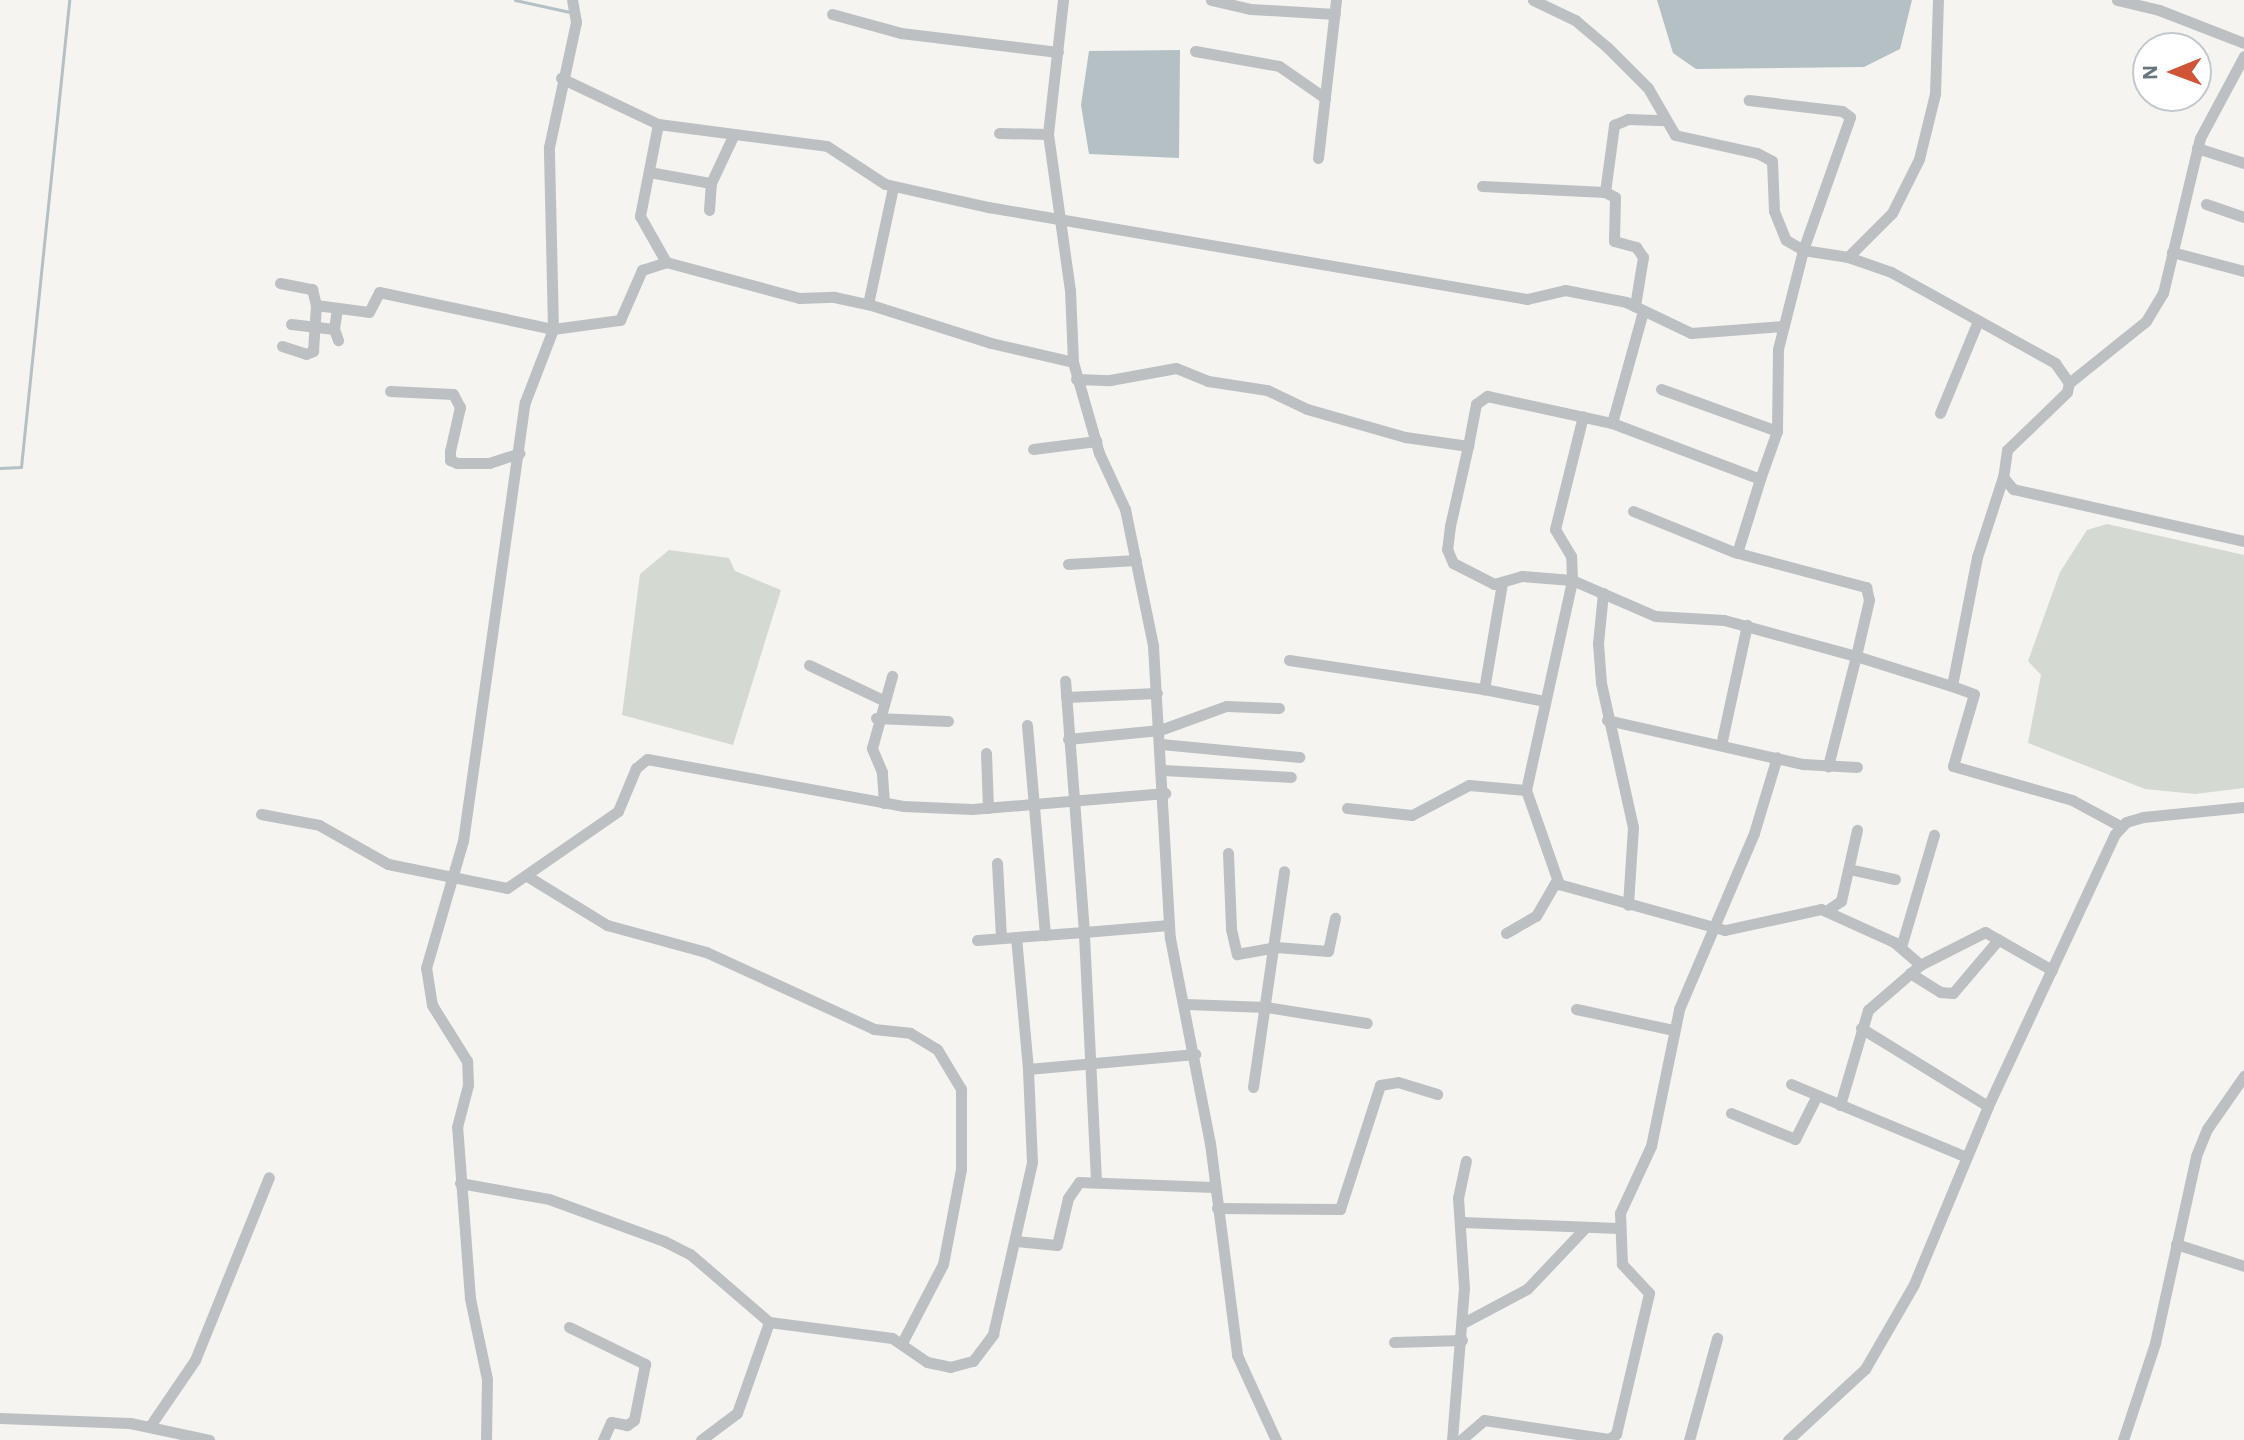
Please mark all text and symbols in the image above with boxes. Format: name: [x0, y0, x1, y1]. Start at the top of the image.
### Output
north arrow: [2132, 32, 2212, 112]
text: N: [2139, 65, 2161, 80]

